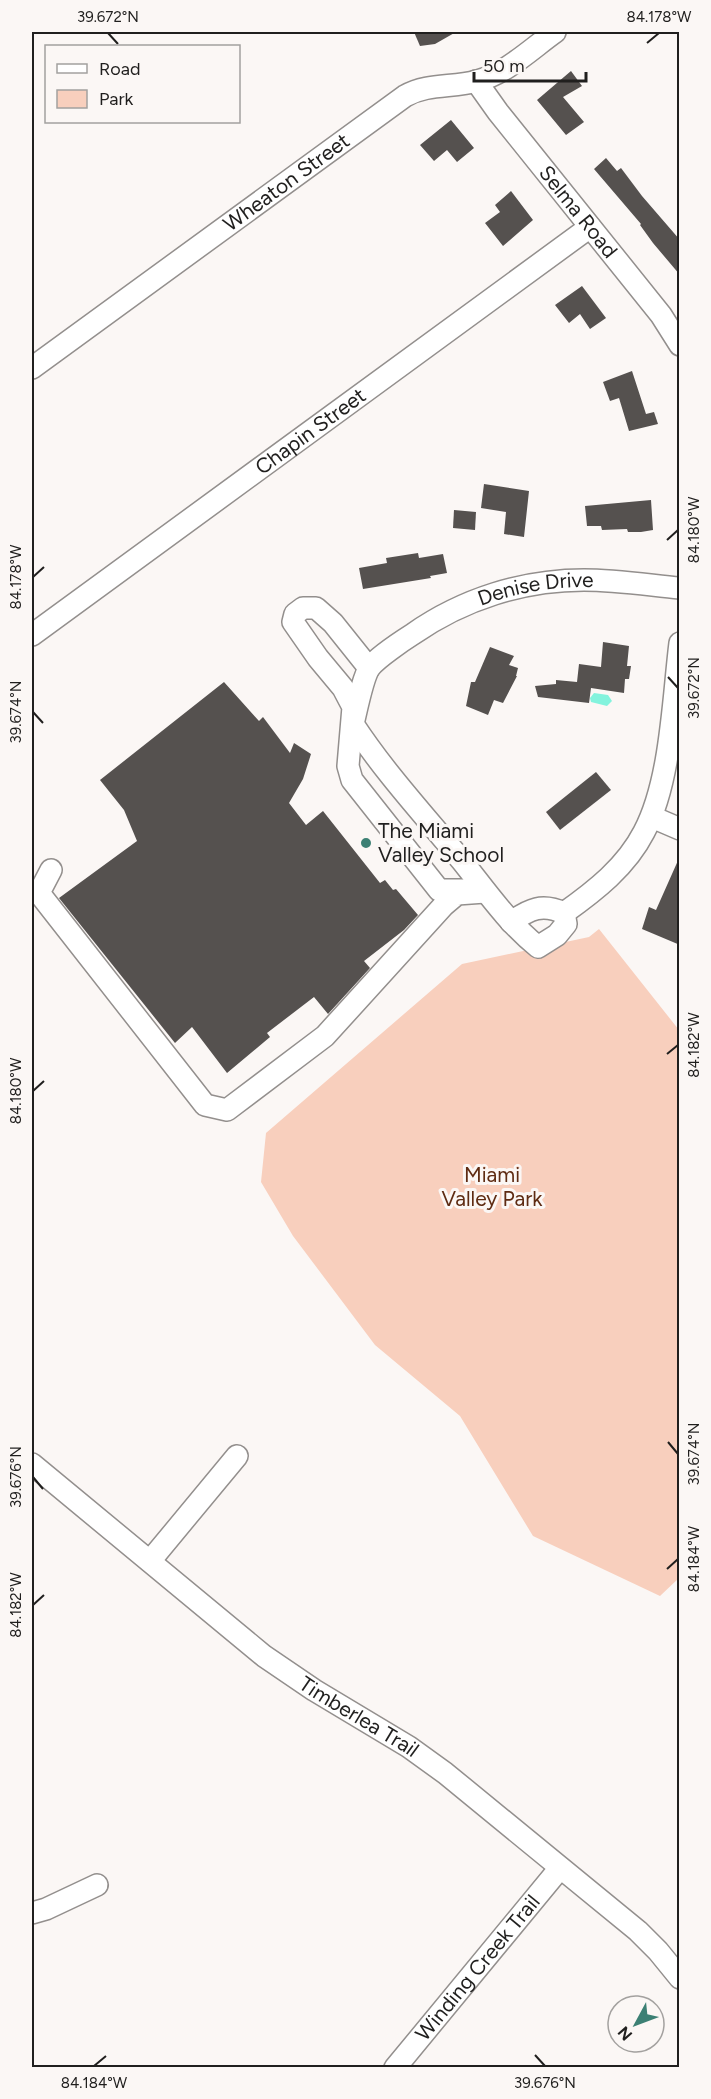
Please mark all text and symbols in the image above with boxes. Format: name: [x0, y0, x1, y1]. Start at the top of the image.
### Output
text: 39.672°N: [77, 8, 139, 26]
text: 84.178°W: [626, 8, 692, 26]
legend: [45, 45, 240, 123]
scale bar: [474, 45, 586, 83]
text: 50 m: [483, 55, 525, 77]
text: Road: [99, 58, 140, 80]
text: Park: [99, 88, 134, 110]
street label: Wheaton Street: [218, 128, 354, 236]
street label: Selma Road: [534, 160, 623, 263]
street label: Chapin Street: [250, 382, 370, 480]
text: 84.180°W: [685, 496, 703, 563]
text: 84.178°W: [7, 544, 25, 610]
street label: Denise Drive: [474, 567, 594, 611]
text: 39.672°N: [685, 657, 703, 719]
text: 39.674°N: [7, 681, 25, 743]
place label: The Miami Valley School: [378, 818, 504, 867]
marker: The Miami Valley School: [359, 836, 373, 850]
text: 84.182°W: [685, 1012, 703, 1078]
text: 84.180°W: [7, 1057, 25, 1124]
park label: Miami Valley Park: [441, 1162, 543, 1211]
text: 39.674°N: [685, 1423, 703, 1485]
text: 39.676°N: [7, 1446, 25, 1508]
text: 84.184°W: [685, 1525, 703, 1592]
text: 84.182°W: [7, 1572, 25, 1638]
street label: Timberlea Trail: [295, 1671, 424, 1762]
street label: Winding Creek Trail: [410, 1889, 545, 2045]
north arrow: [606, 1994, 666, 2054]
text: N: [614, 2023, 636, 2044]
text: 84.184°W: [61, 2074, 128, 2092]
text: 39.676°N: [514, 2074, 576, 2092]

